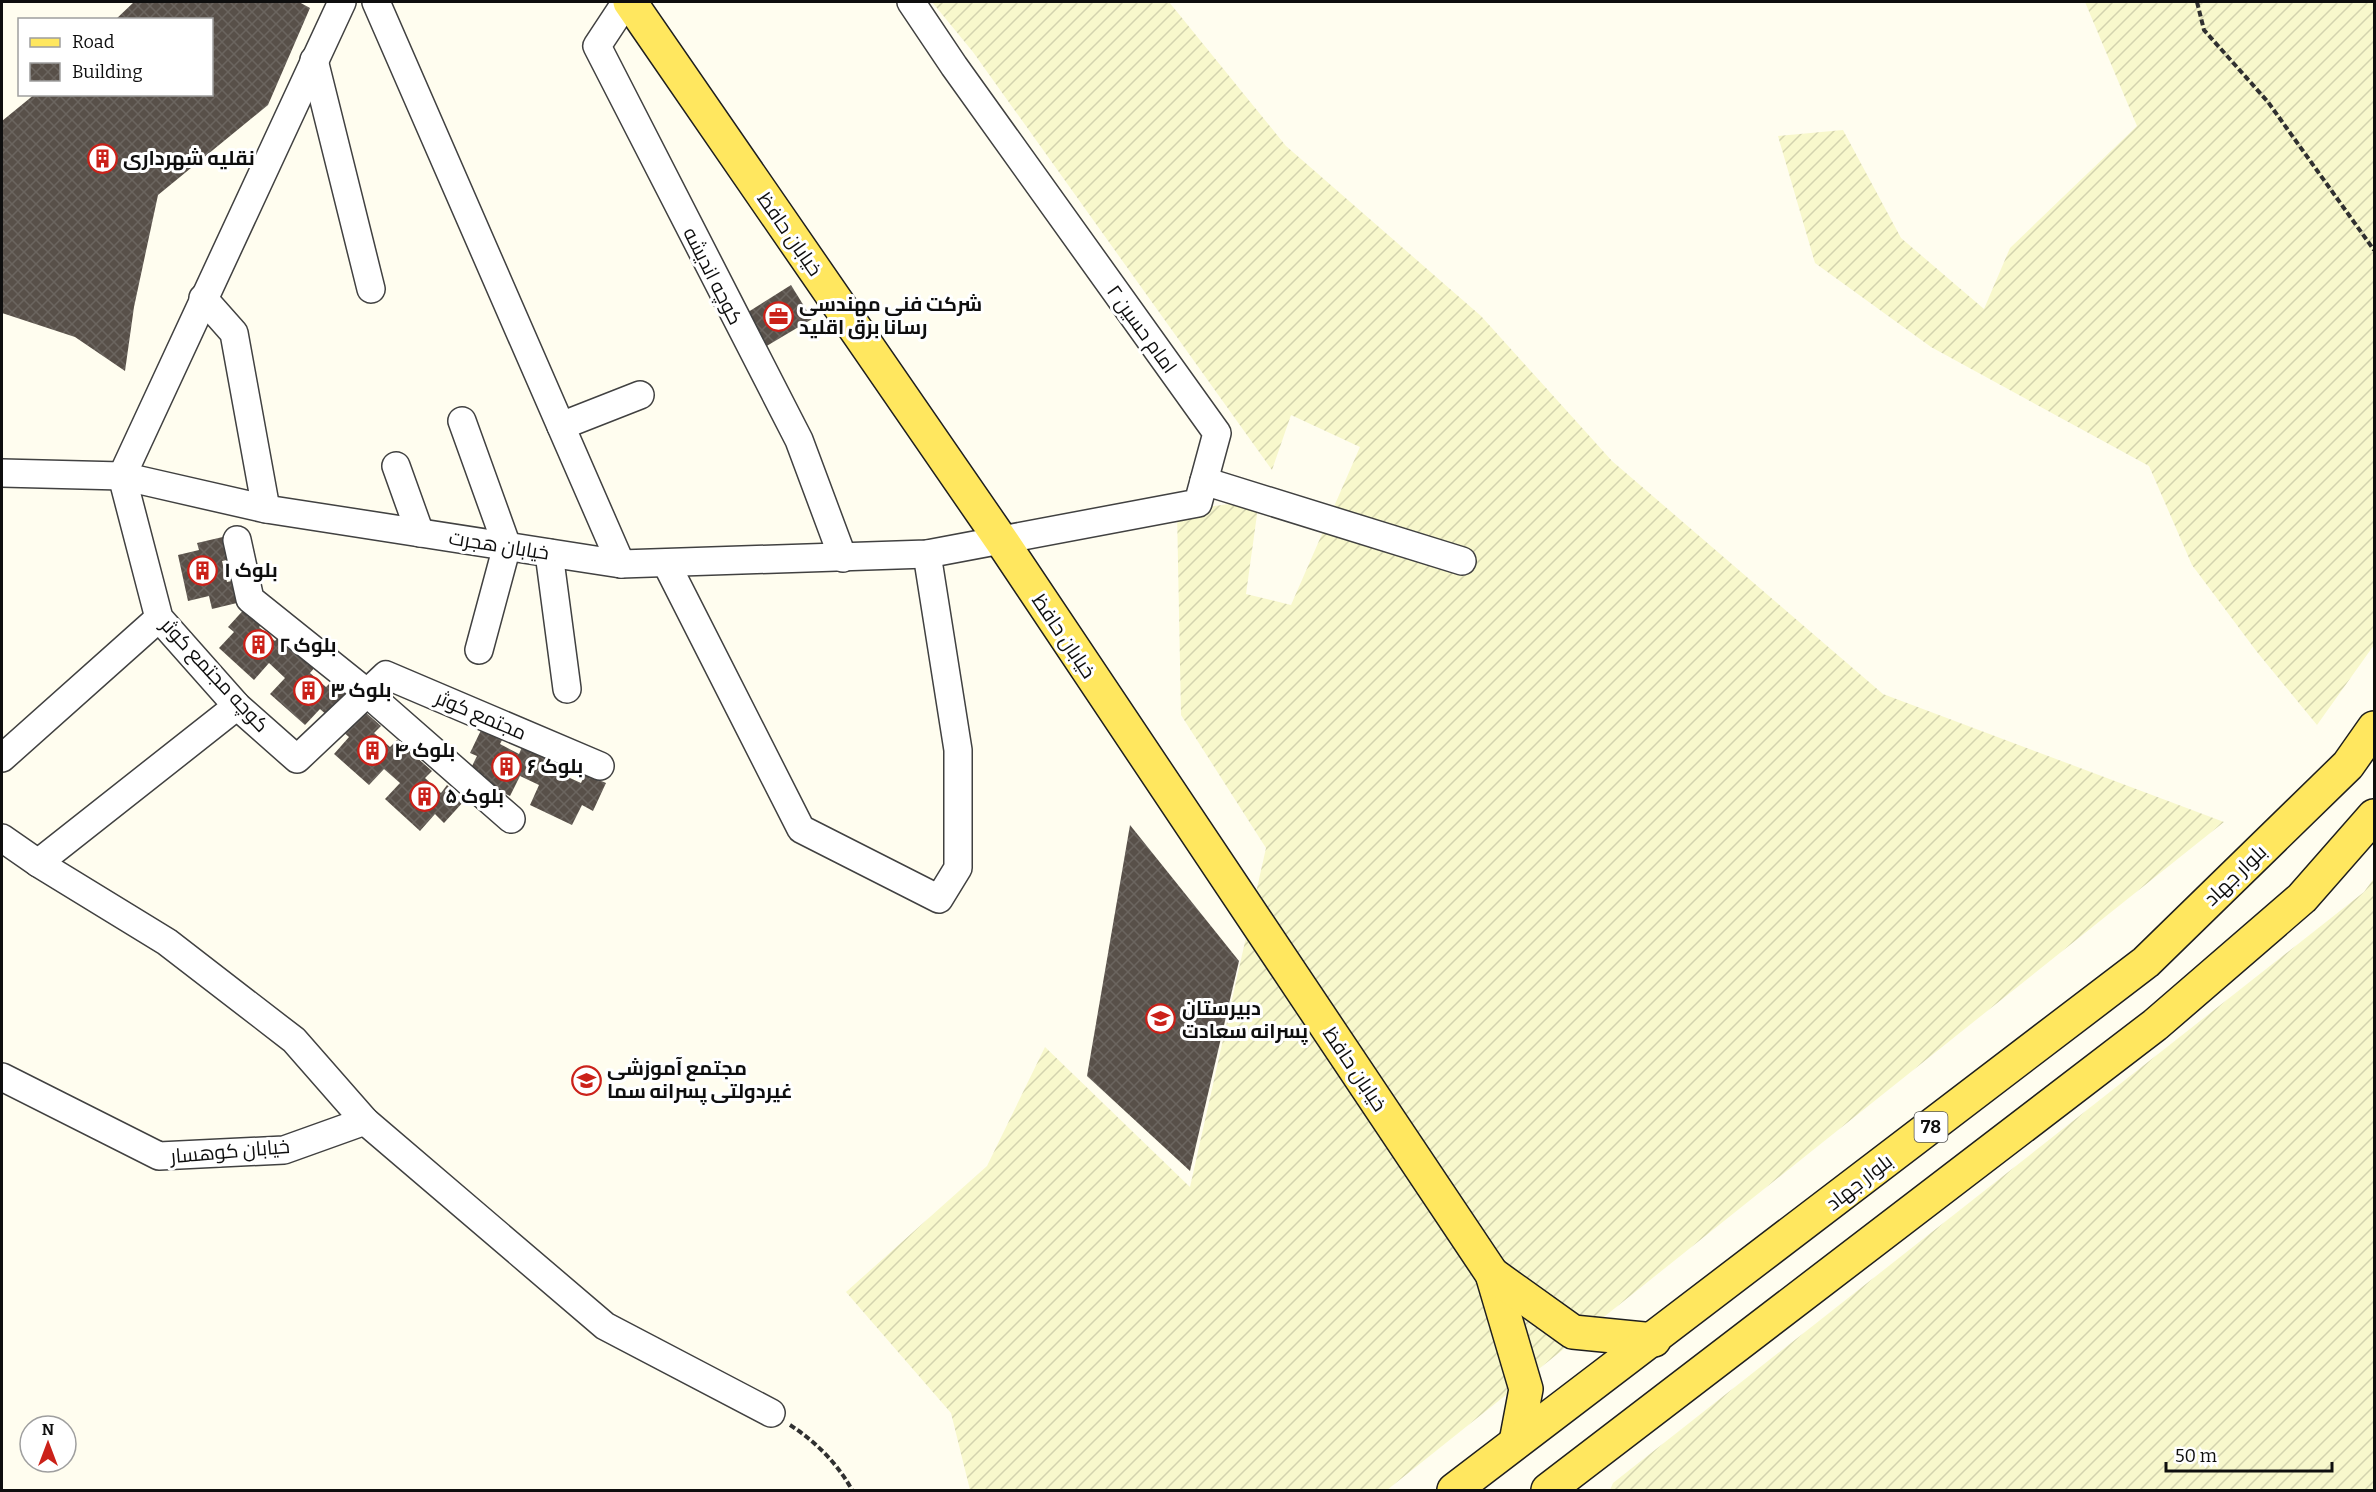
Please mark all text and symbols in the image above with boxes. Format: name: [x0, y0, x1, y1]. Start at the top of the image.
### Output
legend: [18, 18, 213, 96]
text: Road: [72, 31, 115, 53]
text: Building: [72, 61, 143, 83]
building icon: نقلیه شهرداری: [86, 142, 118, 174]
place label: نقلیه شهرداری: [123, 146, 255, 171]
street label: خیابان حافظ: [752, 188, 828, 281]
street label: کوچه اندیشه: [677, 223, 748, 329]
street label: امام حسین ۲: [1100, 280, 1182, 379]
place label: شرکت فنی مهندسی رسانا برق اقلید: [799, 292, 982, 340]
office icon: شرکت فنی مهندسی رسانا برق اقلید: [762, 300, 794, 332]
street label: خیابان هجرت: [447, 525, 551, 566]
building icon: بلوک ۱: [187, 554, 219, 586]
place label: بلوک ۱: [224, 558, 278, 582]
street label: خیابان حافظ: [1026, 589, 1101, 683]
street label: کوچه مجتمع کوثر: [154, 612, 274, 738]
building icon: بلوک ۲: [242, 629, 274, 661]
place label: بلوک ۲: [279, 633, 337, 657]
building icon: بلوک ۳: [293, 674, 325, 706]
place label: بلوک ۳: [330, 678, 392, 702]
street label: مجتمع کوثر: [430, 685, 530, 747]
building icon: بلوک ۴: [357, 734, 389, 766]
place label: بلوک ۴: [394, 738, 455, 762]
building icon: بلوک ۶: [490, 750, 522, 782]
place label: بلوک ۶: [527, 754, 583, 778]
building icon: بلوک ۵: [408, 780, 440, 812]
place label: بلوک ۵: [445, 784, 504, 808]
street label: بلوار جهاد: [2199, 839, 2272, 911]
place label: دبیرستان پسرانه سعادت: [1182, 996, 1308, 1045]
school or university icon: دبیرستان پسرانه سعادت: [1145, 1003, 1177, 1035]
street label: خیابان حافظ: [1317, 1022, 1392, 1116]
place label: مجتمع آموزشی غیردولتی پسرانه سما: [607, 1056, 793, 1105]
school or university icon: مجتمع آموزشی غیردولتی پسرانه سما: [570, 1064, 602, 1096]
road number: 78: [1914, 1112, 1948, 1142]
street label: خیابان کوهسار: [168, 1134, 291, 1169]
street label: بلوار جهاد: [1821, 1149, 1898, 1216]
north arrow: [18, 1414, 78, 1474]
text: N: [42, 1420, 54, 1439]
scale bar: [2166, 1435, 2332, 1473]
text: 50 m: [2175, 1445, 2217, 1467]

